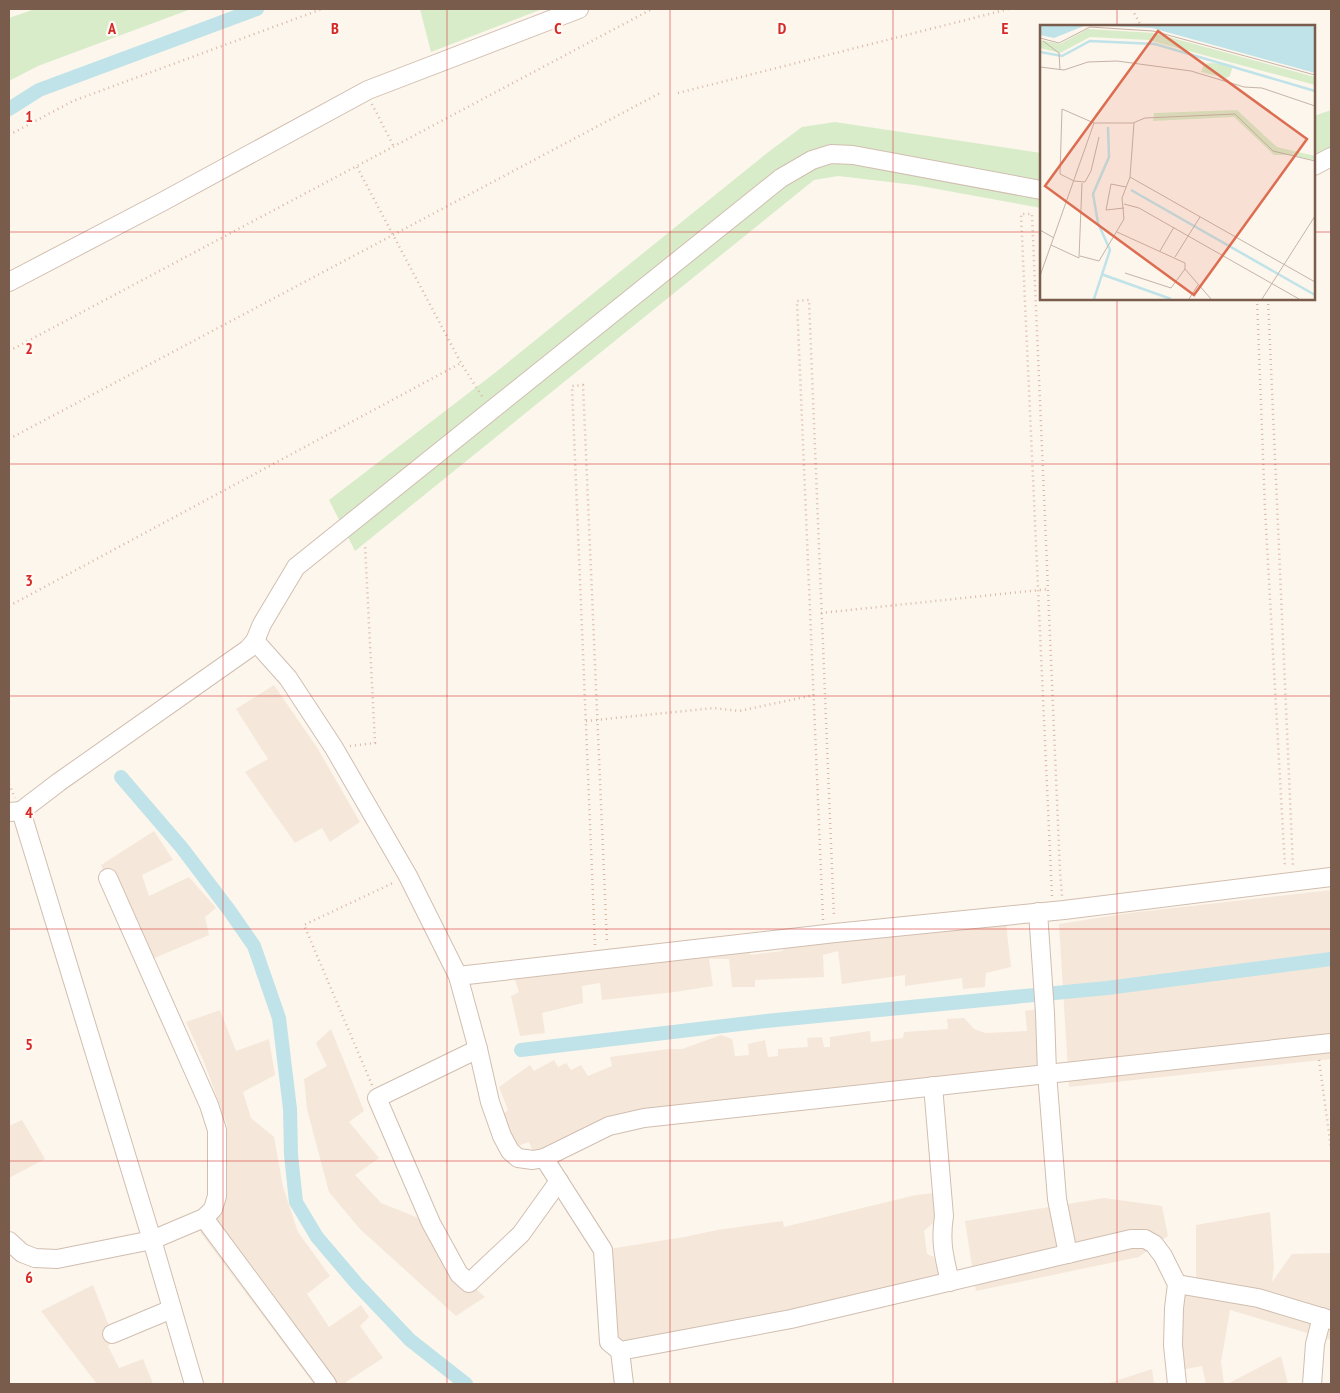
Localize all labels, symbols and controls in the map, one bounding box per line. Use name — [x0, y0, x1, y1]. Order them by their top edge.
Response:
text: A — [107, 18, 117, 38]
text: B — [331, 18, 339, 38]
text: C — [554, 18, 562, 38]
text: D — [778, 18, 787, 38]
text: E — [1002, 18, 1009, 38]
inset map — [1040, 25, 1315, 300]
text: 1 — [25, 106, 33, 126]
text: 2 — [25, 338, 33, 358]
text: 3 — [25, 570, 33, 590]
text: 4 — [25, 802, 33, 822]
text: 5 — [25, 1034, 33, 1054]
text: 6 — [25, 1267, 33, 1287]

